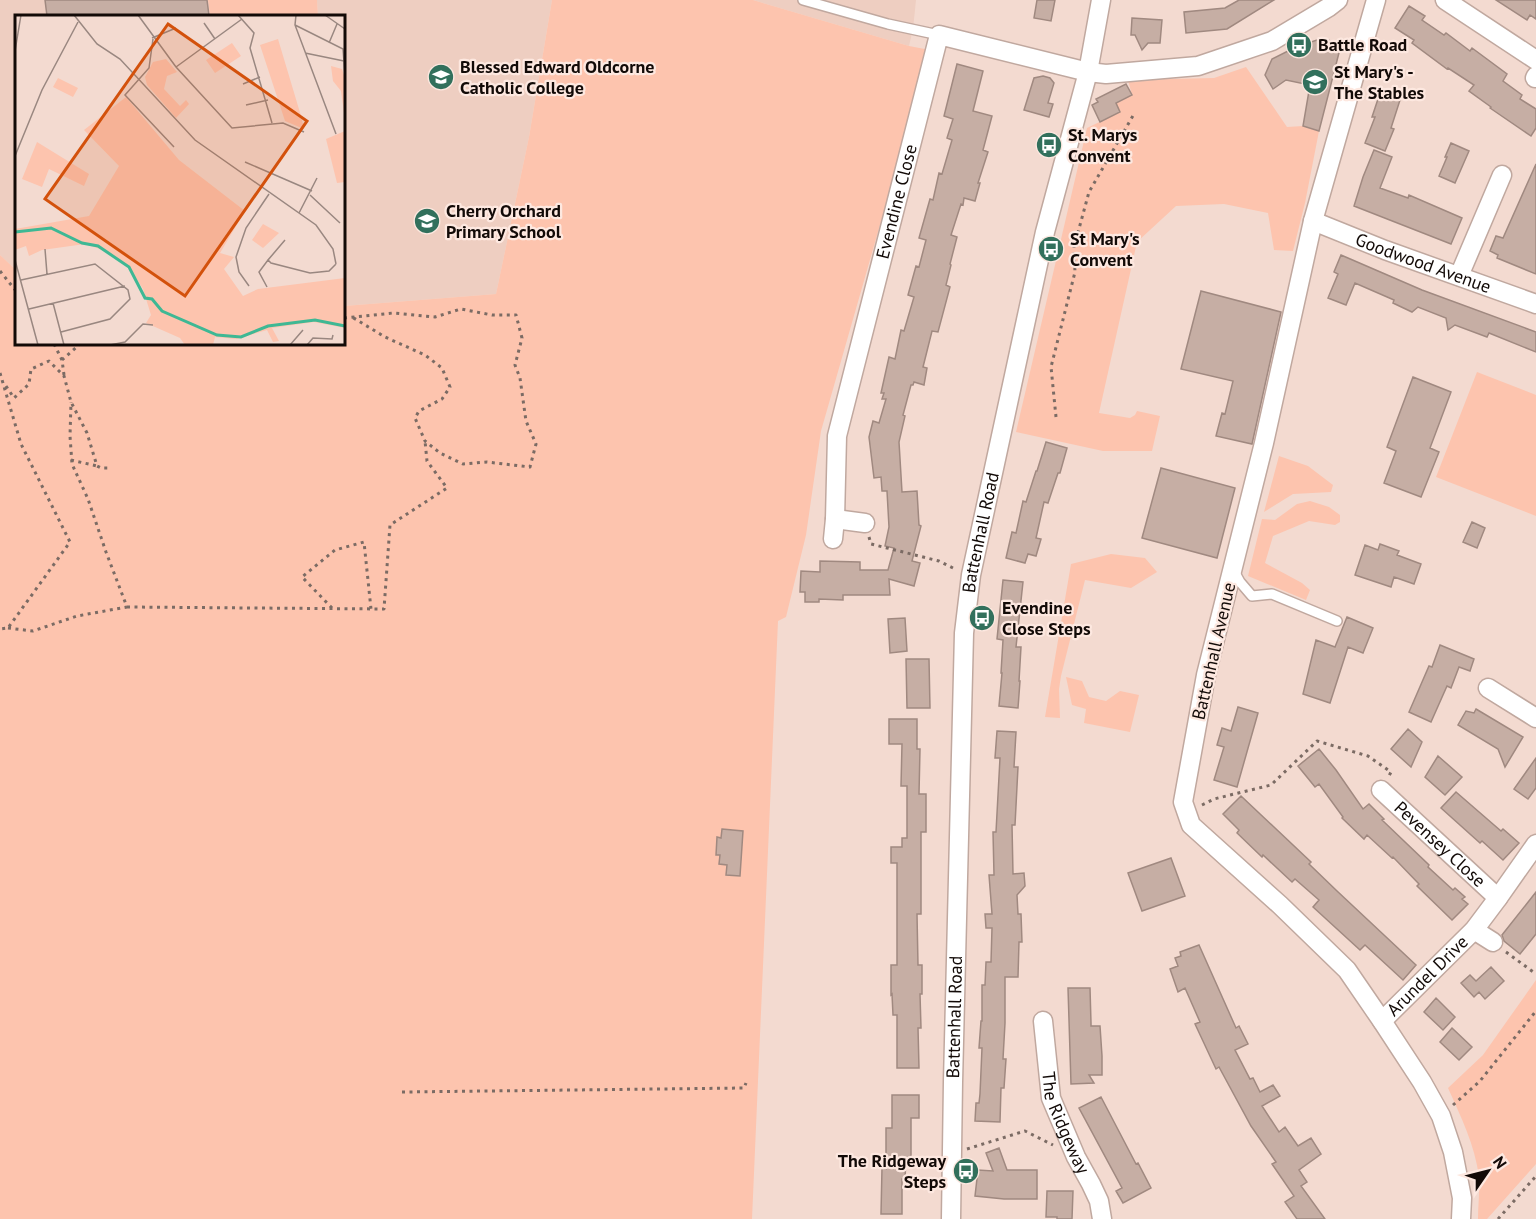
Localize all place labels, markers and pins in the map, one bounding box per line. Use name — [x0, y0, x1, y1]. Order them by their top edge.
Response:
bus stop icon: Battle Road — [1284, 30, 1314, 60]
place label: Battle Road — [1318, 33, 1407, 56]
place label: Blessed Edward Oldcorne Catholic College — [460, 55, 655, 99]
place label: St Mary's - The Stables — [1334, 60, 1425, 104]
school or university icon: Blessed Edward Oldcorne Catholic College — [426, 62, 456, 92]
school or university icon: St Mary's - The Stables — [1300, 67, 1330, 97]
place label: St. Marys Convent — [1068, 123, 1138, 167]
bus stop icon: St. Marys Convent — [1034, 130, 1064, 160]
place label: Cherry Orchard Primary School — [446, 199, 562, 243]
school or university icon: Cherry Orchard Primary School — [412, 206, 442, 236]
place label: St Mary's Convent — [1070, 227, 1140, 271]
bus stop icon: St Mary's Convent — [1036, 234, 1066, 264]
place label: Evendine Close Steps — [1002, 596, 1091, 640]
bus stop icon: Evendine Close Steps — [967, 603, 997, 633]
place label: The Ridgeway Steps — [838, 1149, 946, 1193]
bus stop icon: The Ridgeway Steps — [951, 1156, 981, 1186]

